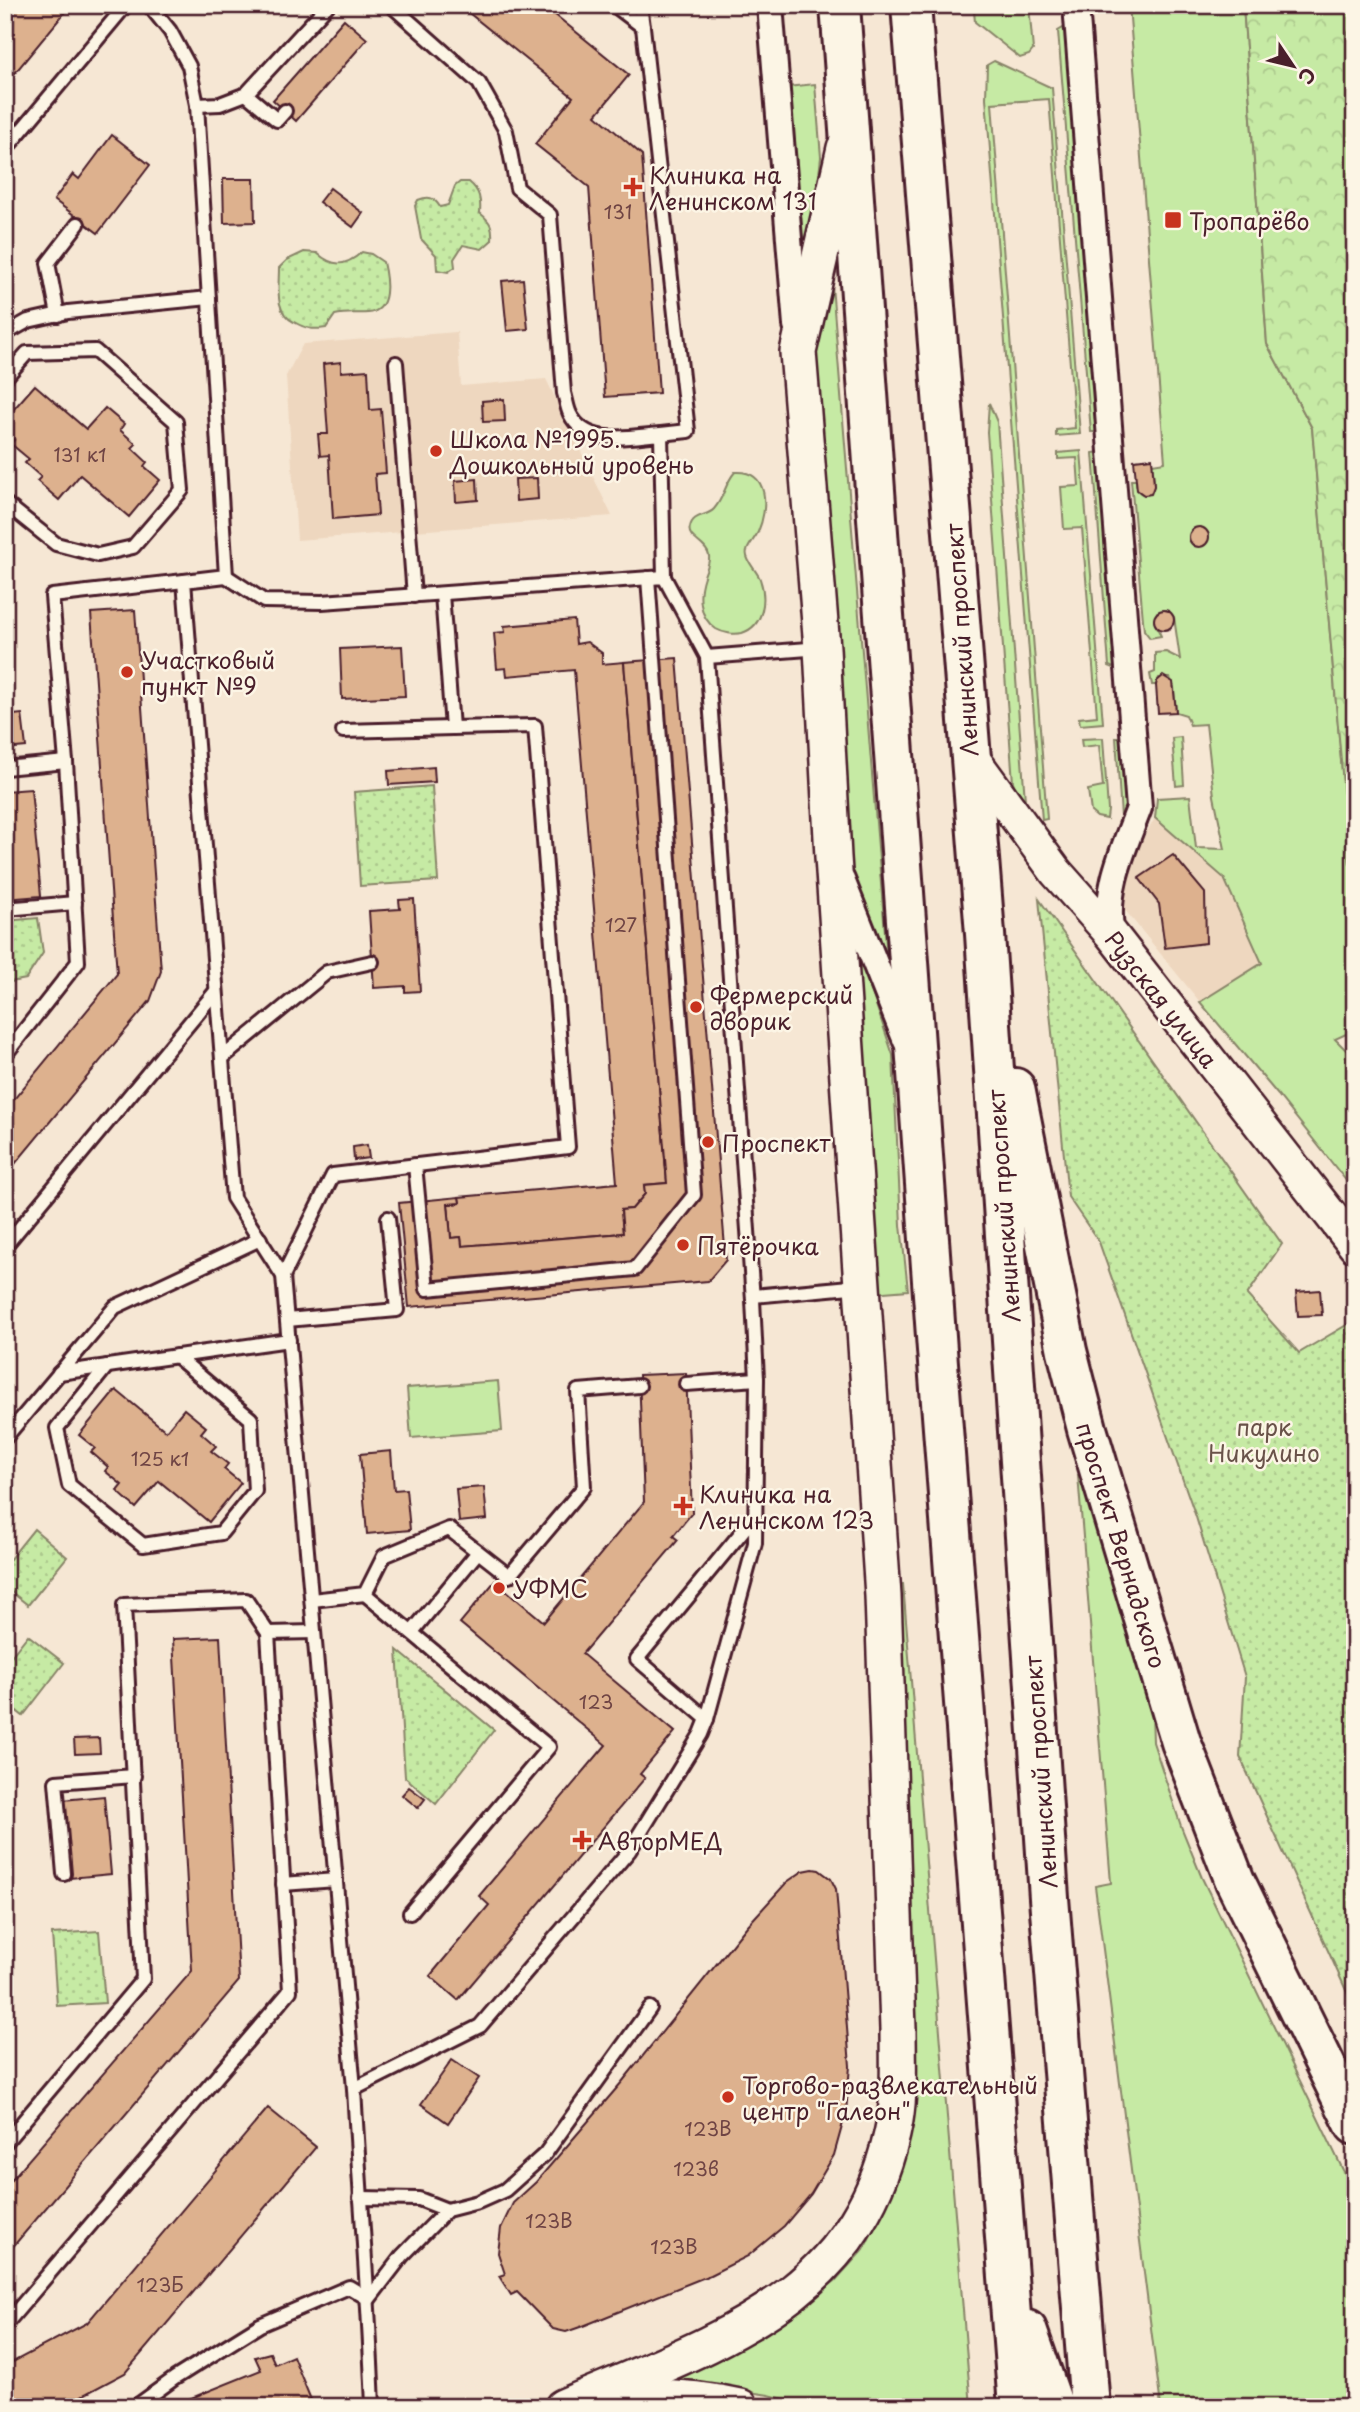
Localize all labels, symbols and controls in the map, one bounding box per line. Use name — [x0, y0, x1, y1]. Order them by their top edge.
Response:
north arrow — [1258, 32, 1328, 102]
text: С — [1292, 62, 1323, 90]
place label: Клиника на Ленинском 131 — [649, 157, 817, 218]
marker: Клиника на Ленинском 131 — [623, 177, 643, 197]
house number: 131 — [604, 197, 632, 225]
place label: Тропарёво — [1189, 203, 1310, 238]
marker: Тропарёво — [1163, 210, 1183, 230]
place label: Школа №1995. Дошкольный уровень — [449, 421, 694, 482]
house number: 131 к1 — [53, 440, 107, 468]
marker: Школа №1995. Дошкольный уровень — [428, 443, 444, 459]
street label: Ленинский проспект — [935, 521, 987, 758]
place label: Участковый пункт №9 — [141, 642, 275, 703]
marker: Участковый пункт №9 — [119, 664, 135, 680]
house number: 127 — [605, 910, 637, 938]
street label: Рузская улица — [1097, 923, 1227, 1075]
place label: Фермерский дворик — [710, 977, 853, 1038]
marker: Фермерский дворик — [688, 999, 704, 1015]
street label: Ленинский проспект — [977, 1087, 1029, 1324]
place label: Проспект — [722, 1125, 831, 1160]
marker: Проспект — [700, 1134, 716, 1150]
place label: Пятёрочка — [697, 1228, 819, 1263]
marker: Пятёрочка — [675, 1237, 691, 1253]
park label: парк Никулино — [1208, 1409, 1320, 1470]
street label: проспект Вернадского — [1068, 1417, 1176, 1673]
house number: 125 к1 — [131, 1444, 189, 1472]
place label: Клиника на Ленинском 123 — [699, 1476, 874, 1537]
marker: Клиника на Ленинском 123 — [673, 1496, 693, 1516]
place label: УФМС — [513, 1571, 588, 1606]
marker: УФМС — [491, 1580, 507, 1596]
street label: Ленинский проспект — [1014, 1653, 1066, 1890]
house number: 123 — [579, 1687, 613, 1715]
place label: АвторМЕД — [598, 1823, 722, 1858]
marker: АвторМЕД — [572, 1830, 592, 1850]
place label: Торгово-развлекательный центр "Галеон" — [742, 2067, 1038, 2128]
marker: Торгово-развлекательный центр "Галеон" — [720, 2089, 736, 2105]
house number: 123В — [684, 2114, 732, 2142]
house number: 123в — [673, 2154, 719, 2182]
house number: 123В — [525, 2206, 573, 2234]
house number: 123В — [650, 2232, 698, 2260]
house number: 123Б — [136, 2270, 184, 2298]

